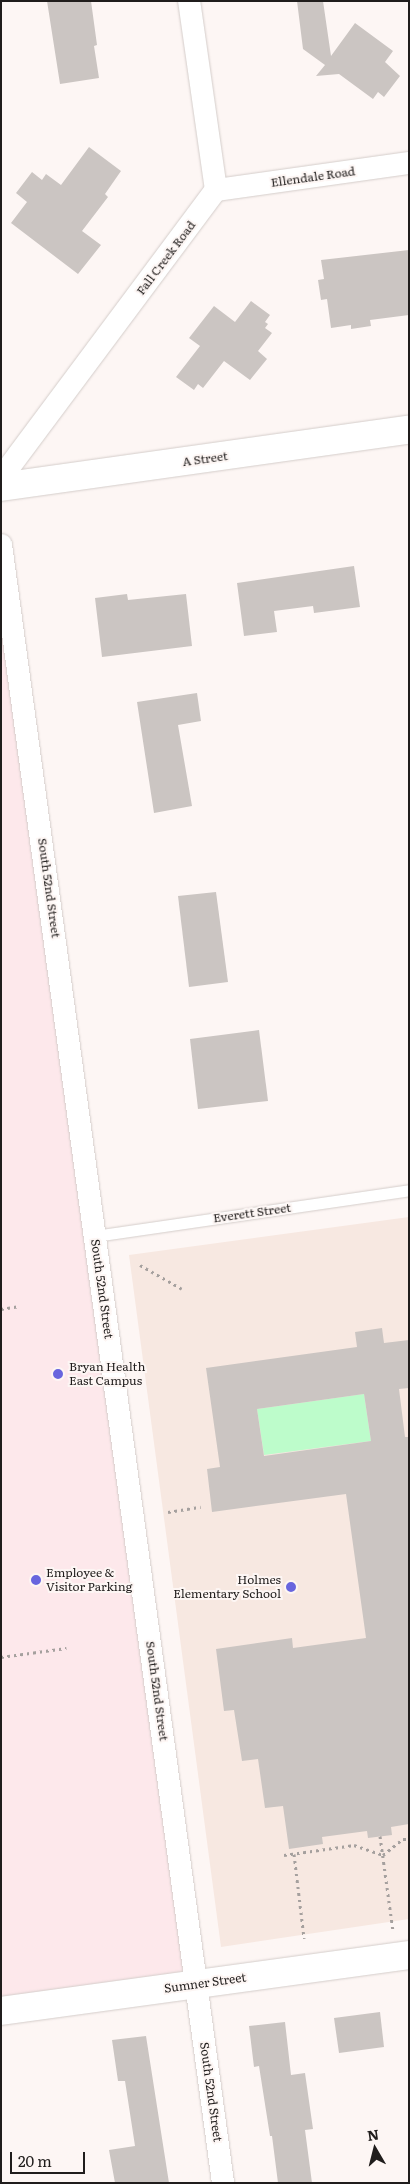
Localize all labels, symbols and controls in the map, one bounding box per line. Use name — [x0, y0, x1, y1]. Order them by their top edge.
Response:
street label: Ellendale Road — [270, 164, 356, 190]
street label: Fall Creek Road — [134, 218, 198, 298]
street label: A Street — [181, 449, 229, 469]
street label: South 52nd Street — [35, 837, 63, 939]
street label: Everett Street — [212, 1200, 292, 1226]
street label: South 52nd Street — [88, 1238, 116, 1340]
place label: Bryan Health East Campus — [69, 1360, 145, 1388]
marker: Bryan Health East Campus — [51, 1367, 65, 1381]
place label: Employee & Visitor Parking — [46, 1566, 132, 1594]
place label: Holmes Elementary School — [173, 1573, 281, 1601]
marker: Employee & Visitor Parking — [30, 1574, 42, 1586]
marker: Holmes Elementary School — [285, 1581, 297, 1593]
street label: South 52nd Street — [143, 1640, 171, 1742]
street label: Sumner Street — [163, 1970, 247, 1996]
street label: South 52nd Street — [197, 2041, 225, 2143]
text: N — [366, 2123, 380, 2145]
north arrow — [350, 2124, 400, 2174]
scale bar — [12, 2142, 88, 2174]
text: 20 m — [18, 2149, 52, 2172]

